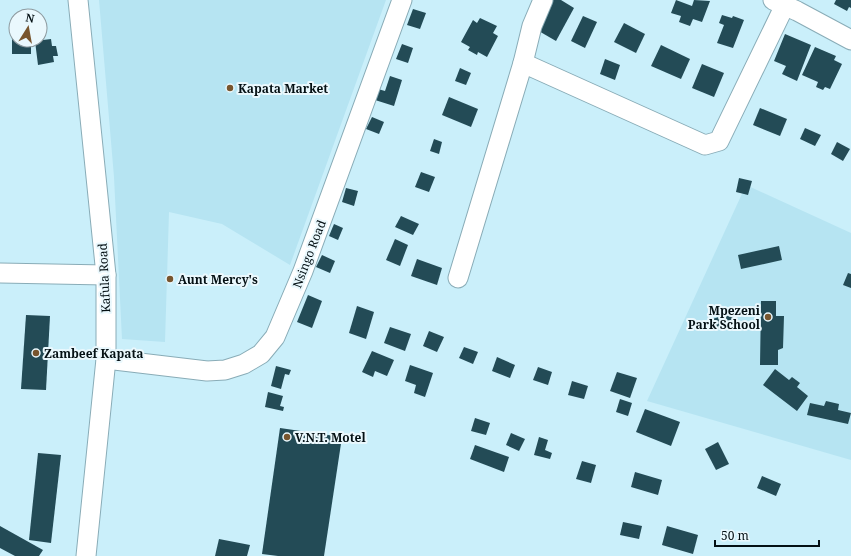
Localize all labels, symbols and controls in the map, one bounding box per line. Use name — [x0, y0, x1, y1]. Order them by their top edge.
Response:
north arrow — [8, 8, 48, 48]
text: N — [24, 10, 36, 26]
place label: Kapata Market — [238, 80, 328, 97]
marker: Kapata Market — [225, 83, 235, 93]
street label: Nsingo Road — [288, 217, 330, 290]
street label: Kafula Road — [94, 242, 114, 313]
place label: Aunt Mercy's — [178, 271, 258, 288]
marker: Aunt Mercy's — [165, 274, 175, 284]
place label: Mpezeni Park School — [688, 302, 761, 333]
marker: Mpezeni Park School — [763, 312, 773, 322]
place label: Zambeef Kapata — [44, 345, 144, 362]
marker: Zambeef Kapata — [31, 348, 41, 358]
place label: V.N.T. Motel — [295, 429, 366, 446]
marker: V.N.T. Motel — [282, 432, 292, 442]
scale bar — [715, 522, 819, 548]
text: 50 m — [721, 527, 749, 544]

